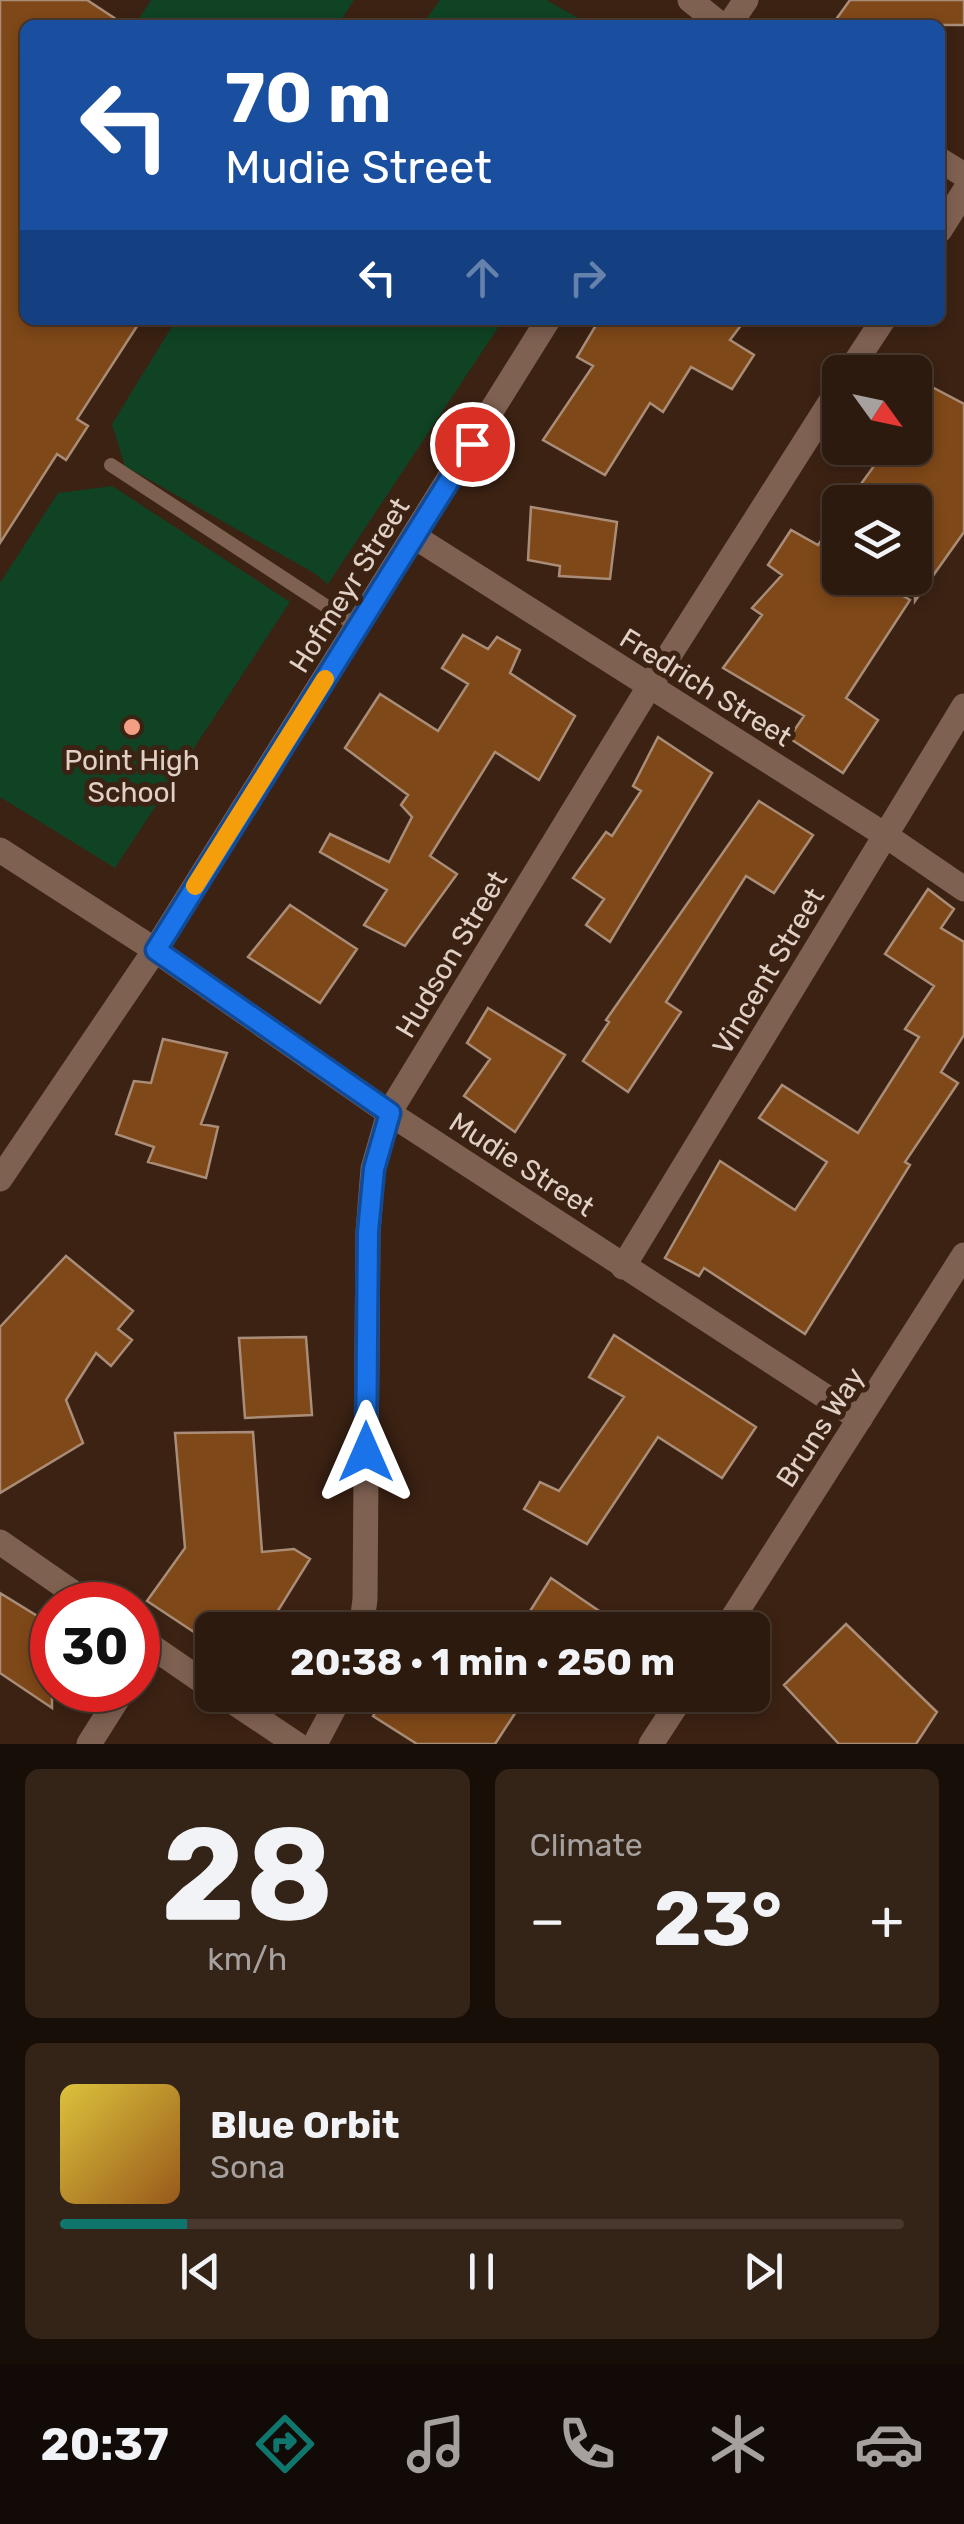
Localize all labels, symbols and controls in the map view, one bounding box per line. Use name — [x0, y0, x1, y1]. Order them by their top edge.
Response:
text: 70 m — [225, 57, 392, 140]
icon: left — [60, 60, 190, 190]
text: Mudie Street — [225, 141, 492, 194]
icon: left — [350, 250, 405, 305]
icon: ahead — [455, 250, 510, 305]
icon: right — [560, 250, 615, 305]
north arrow — [822, 355, 932, 465]
map controls — [822, 355, 932, 595]
pin — [430, 402, 515, 487]
icon: arrive — [445, 417, 500, 472]
button: layers — [822, 485, 932, 595]
street label: Hofmeyr Street — [282, 492, 416, 679]
street label: Fredrich Street — [614, 621, 798, 753]
marker: Point High School — [121, 716, 143, 738]
place label: Point High School — [64, 744, 200, 809]
street label: Hudson Street — [389, 865, 514, 1044]
street label: Vincent Street — [706, 882, 831, 1061]
street label: Mudie Street — [443, 1105, 600, 1223]
street label: Bruns Way — [769, 1361, 871, 1493]
position arrow — [314, 1400, 418, 1504]
speed limit sign: 30 — [30, 1582, 160, 1712]
text: 20:38 · 1 min · 250 m — [290, 1639, 675, 1685]
text: 28 — [161, 1797, 334, 1952]
text: Climate — [530, 1826, 643, 1864]
text: 23° — [653, 1875, 782, 1964]
text: − — [530, 1888, 565, 1953]
text: + — [870, 1888, 904, 1953]
text: km/h — [207, 1940, 287, 1978]
text: Blue Orbit — [210, 2102, 400, 2148]
text: Sona — [210, 2148, 285, 2186]
icon: previous — [173, 2244, 228, 2299]
icon: pause — [454, 2244, 509, 2299]
icon: next — [736, 2244, 791, 2299]
icon: directions — [250, 2409, 320, 2479]
icon: music — [401, 2409, 471, 2479]
icon: phone — [552, 2409, 622, 2479]
icon: climate — [703, 2409, 773, 2479]
icon: car — [854, 2409, 924, 2479]
text: 20:37 — [40, 2418, 169, 2471]

